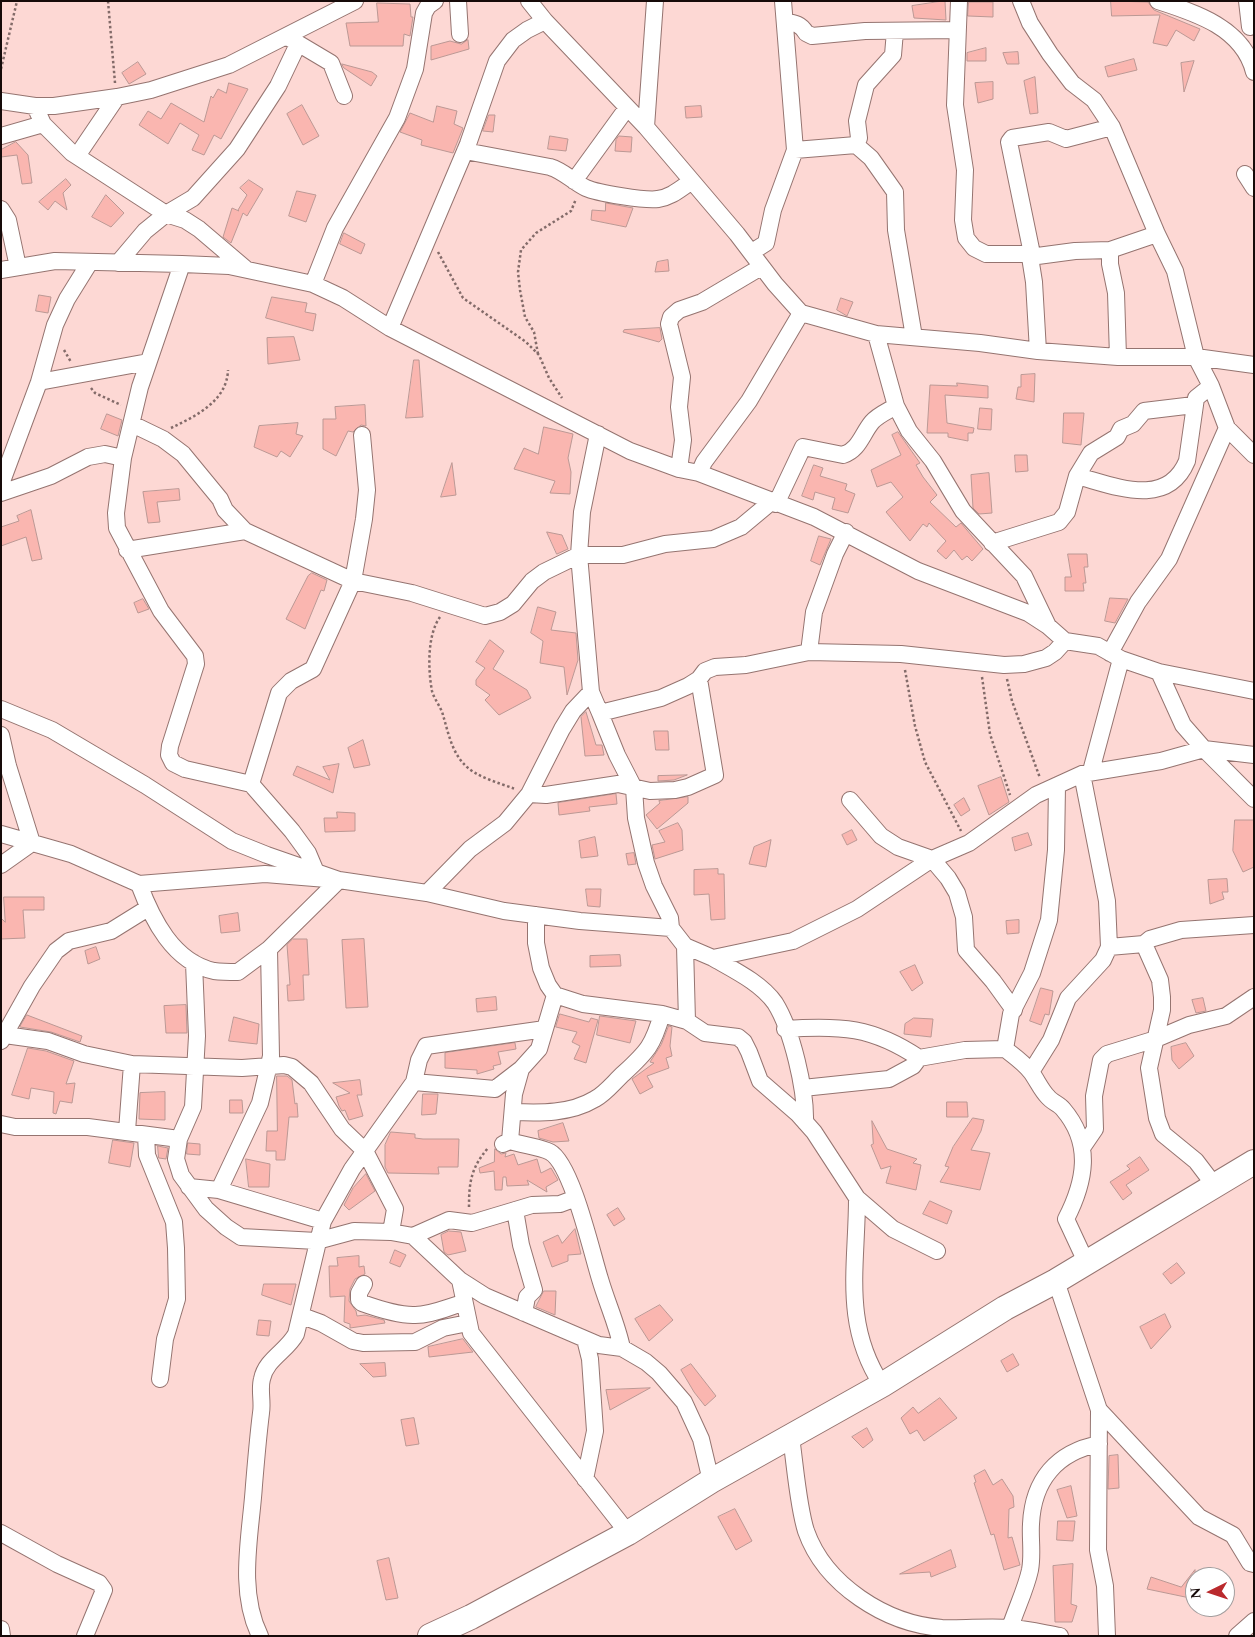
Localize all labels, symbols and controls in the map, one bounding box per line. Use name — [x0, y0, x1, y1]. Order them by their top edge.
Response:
north arrow — [1185, 1567, 1235, 1617]
text: N — [1185, 1587, 1206, 1599]

